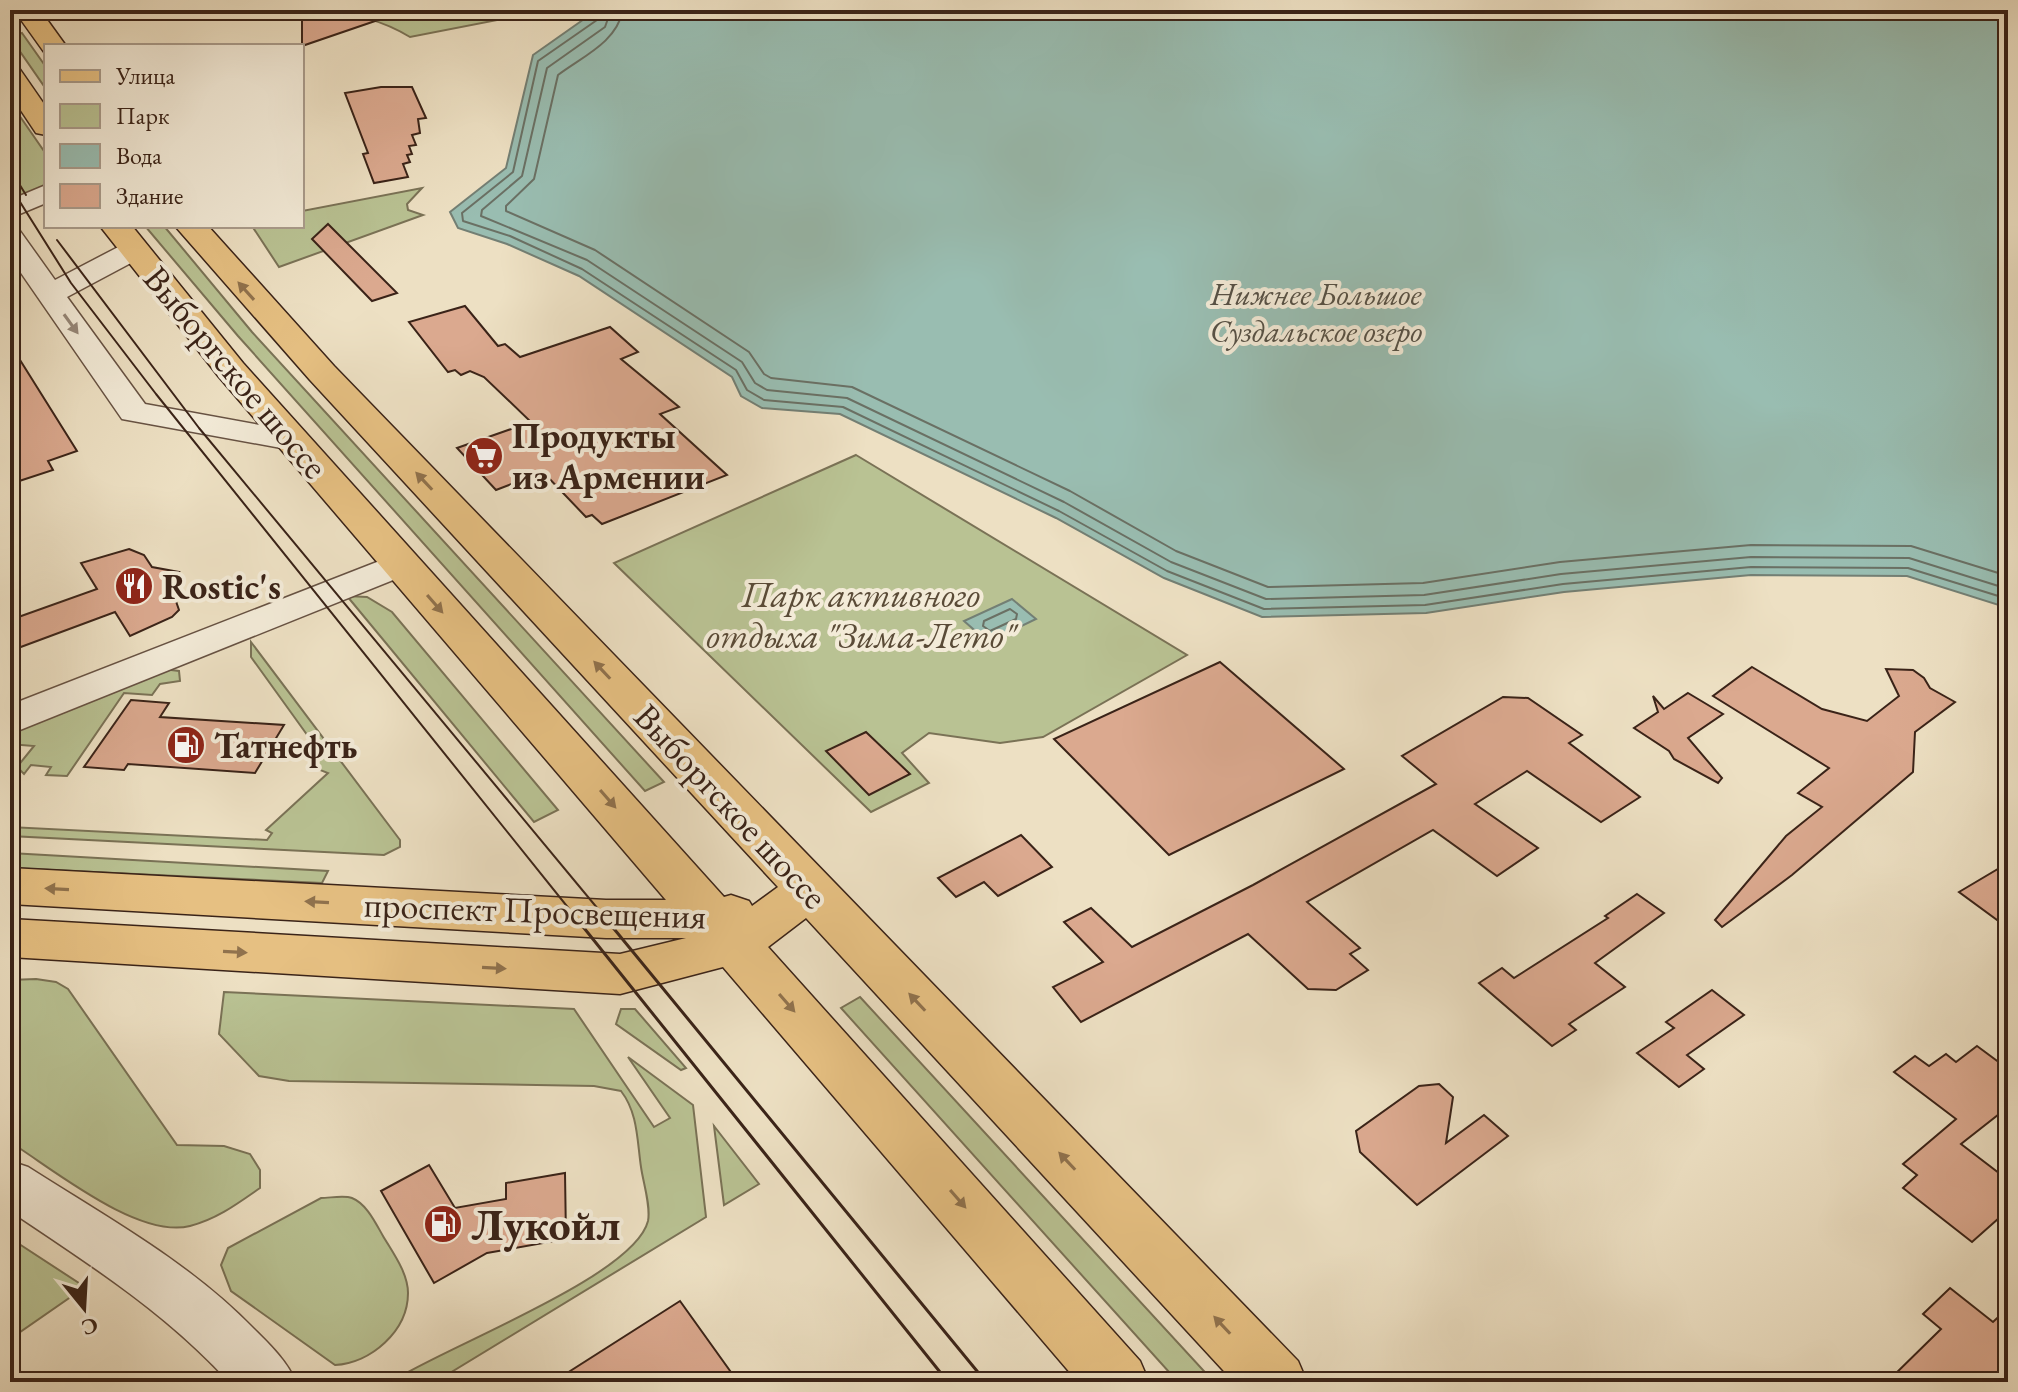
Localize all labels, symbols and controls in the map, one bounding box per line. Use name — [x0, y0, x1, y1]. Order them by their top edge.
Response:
legend — [44, 44, 304, 228]
text: Улица — [115, 60, 175, 91]
text: Парк — [116, 100, 170, 131]
text: Вода — [116, 140, 162, 171]
text: Здание — [116, 180, 183, 211]
street label: Выборгское шоссе — [133, 256, 339, 488]
water label: Нижнее Большое Суздальское озеро — [1210, 273, 1422, 352]
one-way arrow — [238, 281, 256, 300]
one-way arrow — [63, 313, 79, 335]
place label: Продукты из Армении — [512, 412, 705, 500]
supermarket icon: Продукты из Армении — [463, 435, 505, 477]
one-way arrow — [415, 472, 433, 491]
place label: Rostic's — [162, 563, 281, 610]
restaurant icon: Rostic's — [113, 565, 155, 607]
park label: Парк активного отдыха "Зима-Лето" — [706, 571, 1019, 659]
one-way arrow — [426, 594, 444, 613]
one-way arrow — [594, 660, 612, 679]
street label: Выборгское шоссе — [624, 694, 838, 918]
place label: Татнефть — [214, 722, 357, 769]
fuel station icon: Татнефть — [165, 724, 207, 766]
one-way arrow — [598, 789, 616, 808]
street label: проспект Просвещения — [363, 881, 707, 939]
one-way arrow — [44, 882, 69, 895]
one-way arrow — [304, 895, 329, 908]
one-way arrow — [223, 946, 248, 959]
one-way arrow — [482, 962, 507, 975]
one-way arrow — [909, 993, 927, 1012]
one-way arrow — [777, 994, 795, 1013]
one-way arrow — [1058, 1152, 1077, 1171]
one-way arrow — [949, 1188, 966, 1208]
place label: Лукойл — [471, 1196, 621, 1253]
fuel station icon: Лукойл — [422, 1203, 464, 1245]
north arrow — [44, 1268, 124, 1348]
text: С — [78, 1310, 102, 1343]
one-way arrow — [1214, 1316, 1232, 1335]

